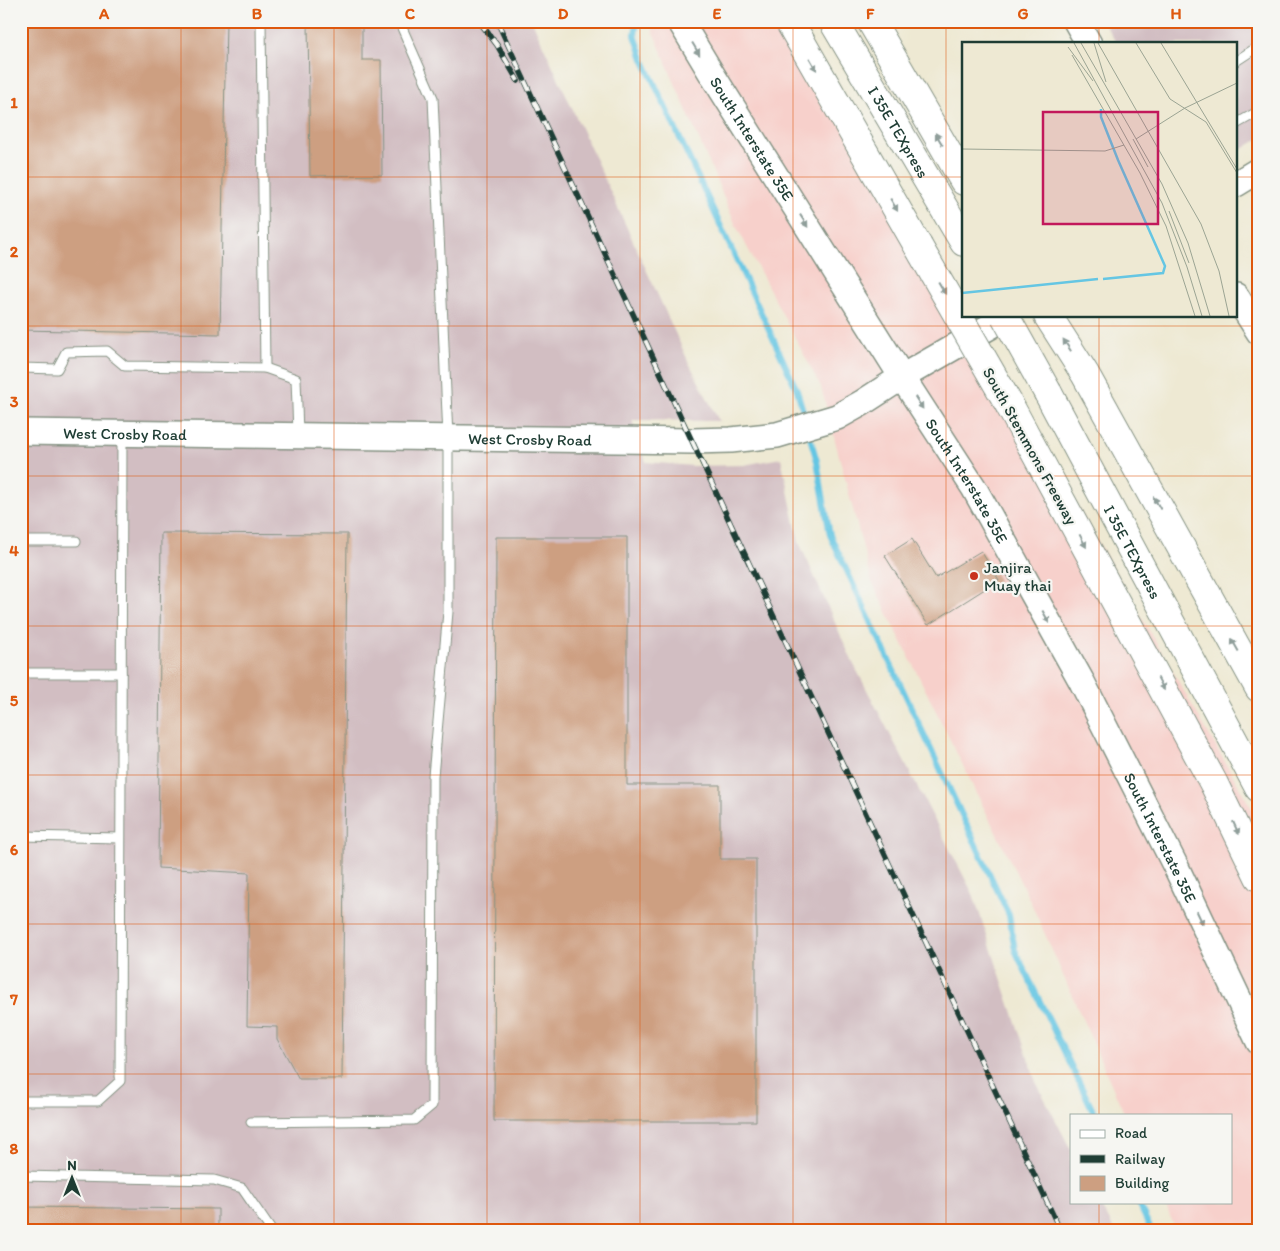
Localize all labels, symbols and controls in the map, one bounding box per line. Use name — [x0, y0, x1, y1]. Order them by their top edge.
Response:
text: A — [98, 4, 110, 23]
text: B — [252, 4, 263, 23]
text: C — [405, 4, 416, 23]
text: D — [558, 4, 569, 23]
text: E — [713, 4, 722, 23]
text: F — [866, 4, 875, 23]
text: G — [1017, 4, 1029, 23]
text: H — [1170, 4, 1182, 23]
one-way arrow — [692, 42, 701, 55]
inset map — [962, 42, 1238, 318]
one-way arrow — [808, 57, 817, 70]
street label: South Interstate 35E — [706, 73, 798, 204]
street label: I 35E TEXpress — [864, 83, 933, 181]
text: 1 — [10, 93, 18, 112]
one-way arrow — [935, 132, 944, 145]
one-way arrow — [889, 198, 898, 211]
one-way arrow — [799, 214, 809, 227]
text: 2 — [10, 242, 19, 261]
one-way arrow — [937, 282, 946, 295]
one-way arrow — [1062, 338, 1072, 352]
street label: South Stemmons Freeway — [979, 364, 1081, 528]
text: 3 — [10, 392, 19, 411]
one-way arrow — [914, 396, 923, 409]
street label: South Interstate 35E — [922, 415, 1012, 547]
street label: West Crosby Road — [63, 423, 187, 444]
street label: West Crosby Road — [468, 428, 592, 449]
one-way arrow — [1152, 496, 1161, 509]
street label: I 35E TEXpress — [1100, 502, 1166, 602]
one-way arrow — [1079, 534, 1087, 549]
text: 4 — [9, 541, 19, 560]
place label: Janjira Muay thai — [984, 558, 1051, 595]
marker: Janjira Muay thai — [968, 570, 980, 582]
one-way arrow — [1042, 611, 1051, 624]
one-way arrow — [1231, 638, 1239, 652]
one-way arrow — [1156, 678, 1165, 691]
text: 5 — [10, 691, 19, 710]
street label: South Interstate 35E — [1120, 769, 1201, 906]
one-way arrow — [1232, 821, 1240, 835]
text: 6 — [10, 840, 19, 859]
one-way arrow — [1197, 911, 1205, 925]
text: 7 — [9, 990, 18, 1009]
legend — [1070, 1114, 1232, 1204]
text: Road — [1115, 1124, 1148, 1142]
text: 8 — [10, 1139, 19, 1158]
text: Railway — [1115, 1150, 1165, 1168]
north arrow — [48, 1154, 98, 1204]
text: N — [67, 1157, 77, 1174]
text: Building — [1115, 1174, 1169, 1192]

